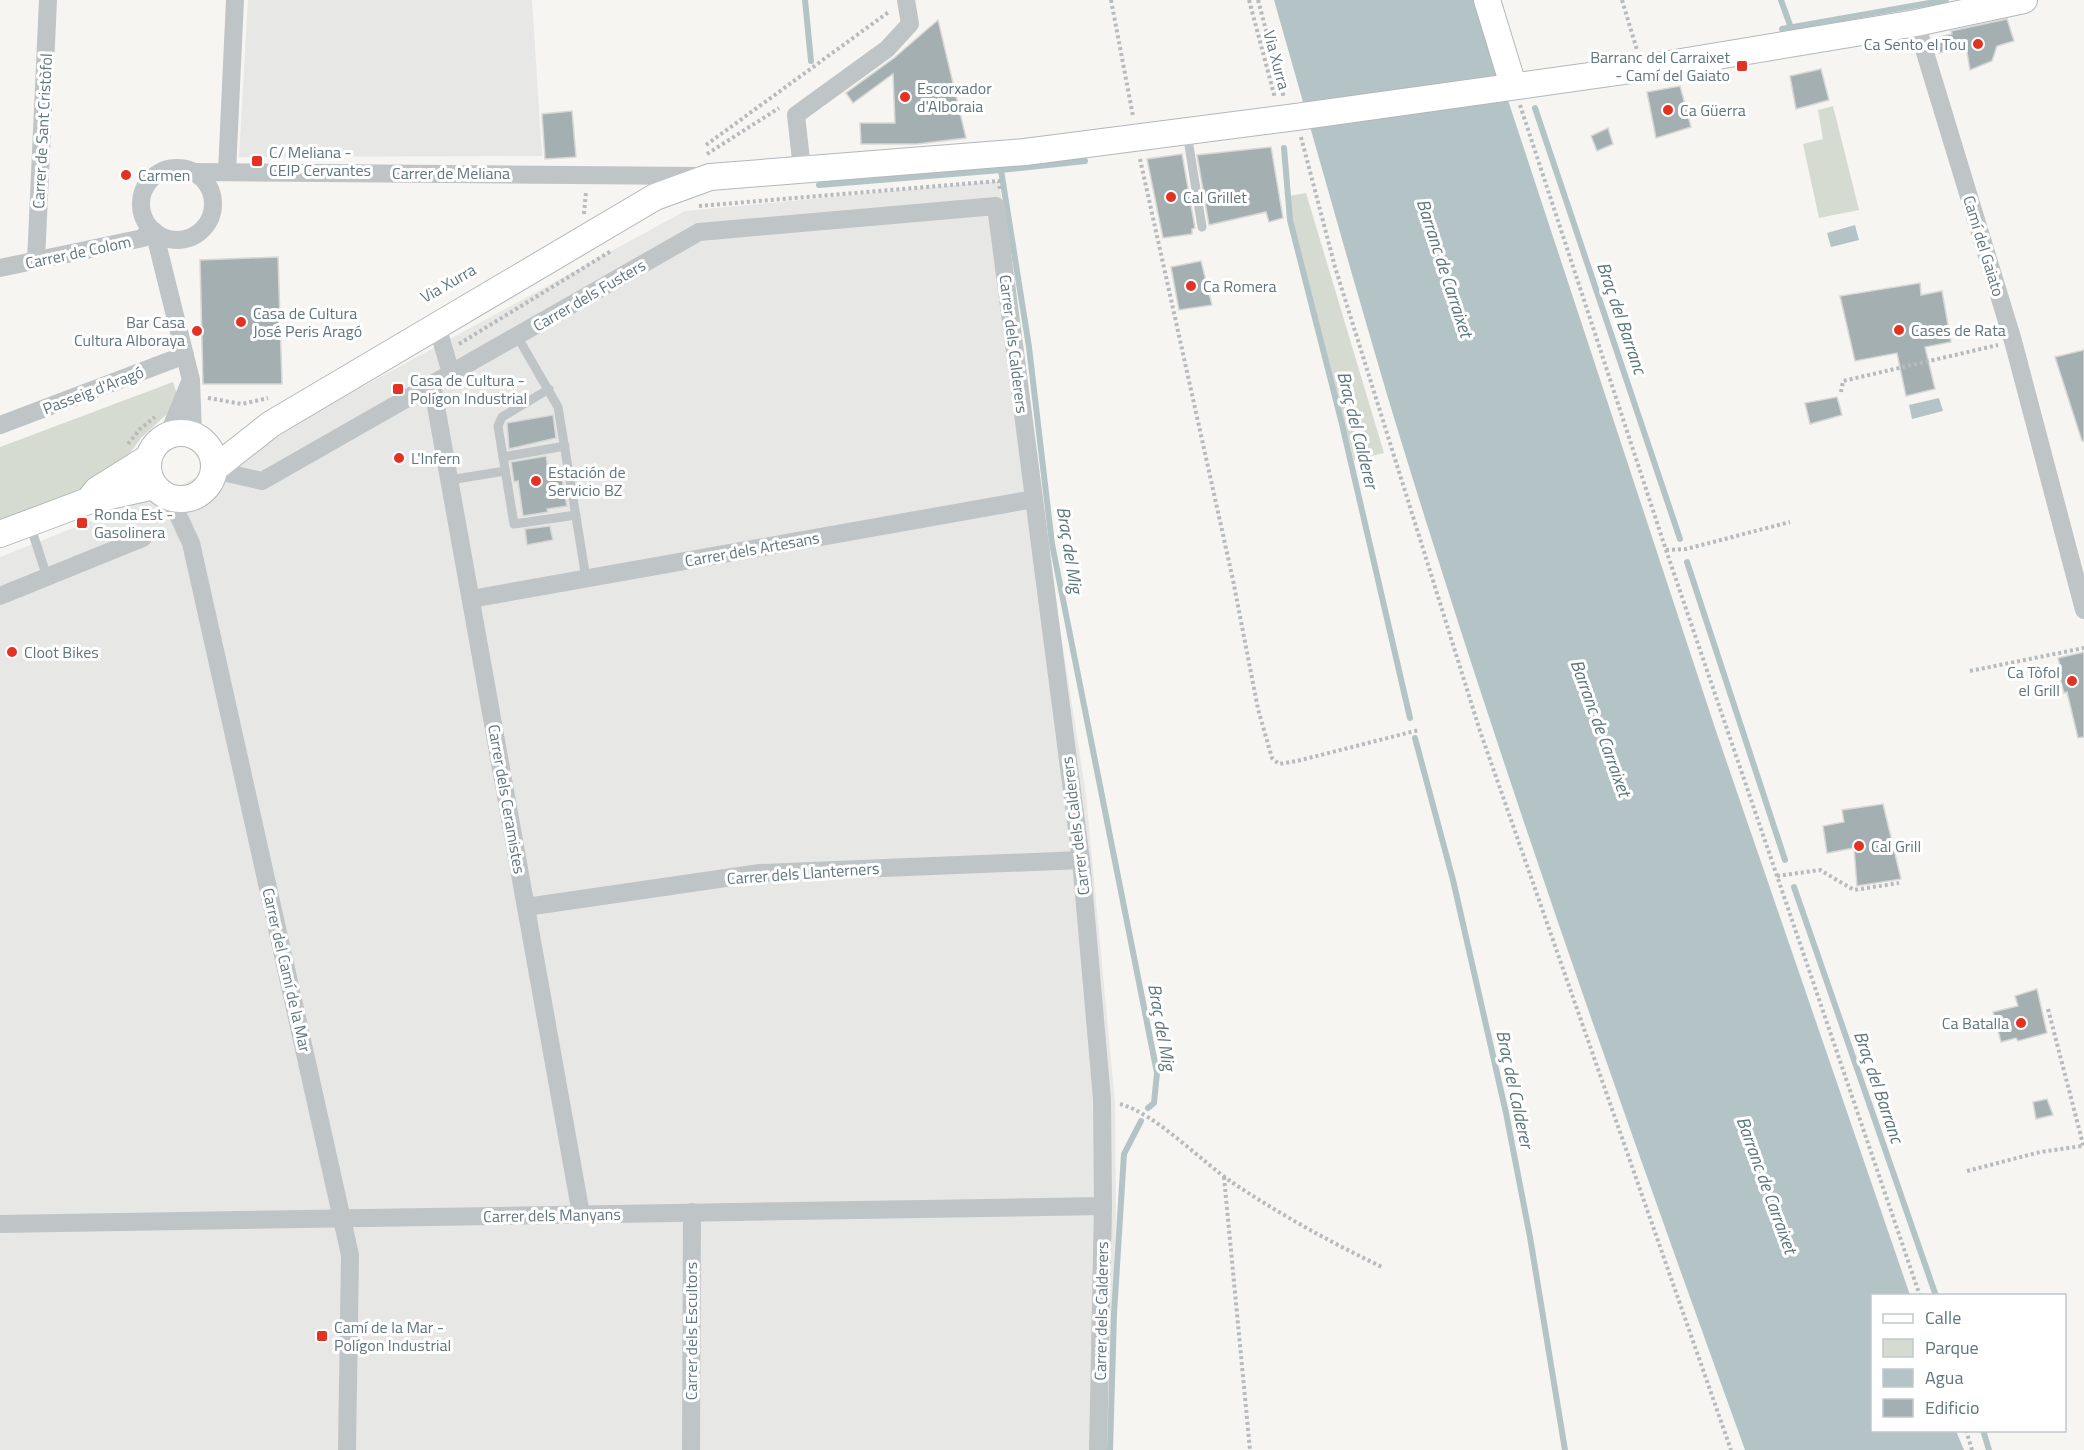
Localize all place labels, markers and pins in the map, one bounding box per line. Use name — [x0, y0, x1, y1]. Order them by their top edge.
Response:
place label: Ca Sento el Tou — [1864, 32, 1966, 56]
marker: Ca Sento el Tou — [1971, 37, 1985, 51]
place label: Barranc del Carraixet - Camí del Gaiato — [1590, 45, 1730, 87]
marker: Barranc del Carraixet - Camí del Gaiato — [1735, 59, 1749, 73]
place label: Escorxador d'Alboraia — [917, 76, 992, 118]
marker: Escorxador d'Alboraia — [898, 90, 912, 104]
place label: Ca Güerra — [1680, 98, 1746, 122]
marker: Ca Güerra — [1661, 103, 1675, 117]
place label: C/ Meliana - CEIP Cervantes — [269, 140, 371, 182]
marker: C/ Meliana - CEIP Cervantes — [250, 154, 264, 168]
place label: Carmen — [138, 163, 190, 187]
marker: Carmen — [119, 168, 133, 182]
place label: Cal Grillet — [1183, 185, 1247, 209]
marker: Cal Grillet — [1164, 190, 1178, 204]
place label: Ca Romera — [1203, 274, 1276, 298]
marker: Ca Romera — [1184, 279, 1198, 293]
place label: Casa de Cultura José Peris Aragó — [253, 301, 362, 343]
place label: Bar Casa Cultura Alboraya — [74, 310, 185, 352]
marker: Casa de Cultura José Peris Aragó — [234, 315, 248, 329]
place label: Cases de Rata — [1911, 318, 2006, 342]
marker: Cases de Rata — [1892, 323, 1906, 337]
marker: Bar Casa Cultura Alboraya — [190, 324, 204, 338]
place label: Casa de Cultura - Polígon Industrial — [410, 368, 527, 410]
marker: Casa de Cultura - Polígon Industrial — [391, 382, 405, 396]
place label: L'Infern — [411, 446, 460, 470]
marker: L'Infern — [392, 451, 406, 465]
place label: Estación de Servicio BZ — [548, 460, 626, 502]
marker: Estación de Servicio BZ — [529, 474, 543, 488]
place label: Ronda Est - Gasolinera — [94, 502, 173, 544]
marker: Ronda Est - Gasolinera — [75, 516, 89, 530]
place label: Cloot Bikes — [24, 640, 99, 664]
marker: Cloot Bikes — [5, 645, 19, 659]
place label: Ca Tòfol el Grill — [2007, 660, 2060, 702]
marker: Ca Tòfol el Grill — [2065, 674, 2079, 688]
place label: Cal Grill — [1871, 834, 1921, 858]
marker: Cal Grill — [1852, 839, 1866, 853]
place label: Ca Batalla — [1942, 1011, 2009, 1035]
marker: Ca Batalla — [2014, 1016, 2028, 1030]
place label: Camí de la Mar - Polígon Industrial — [334, 1315, 451, 1357]
marker: Camí de la Mar - Polígon Industrial — [315, 1329, 329, 1343]

